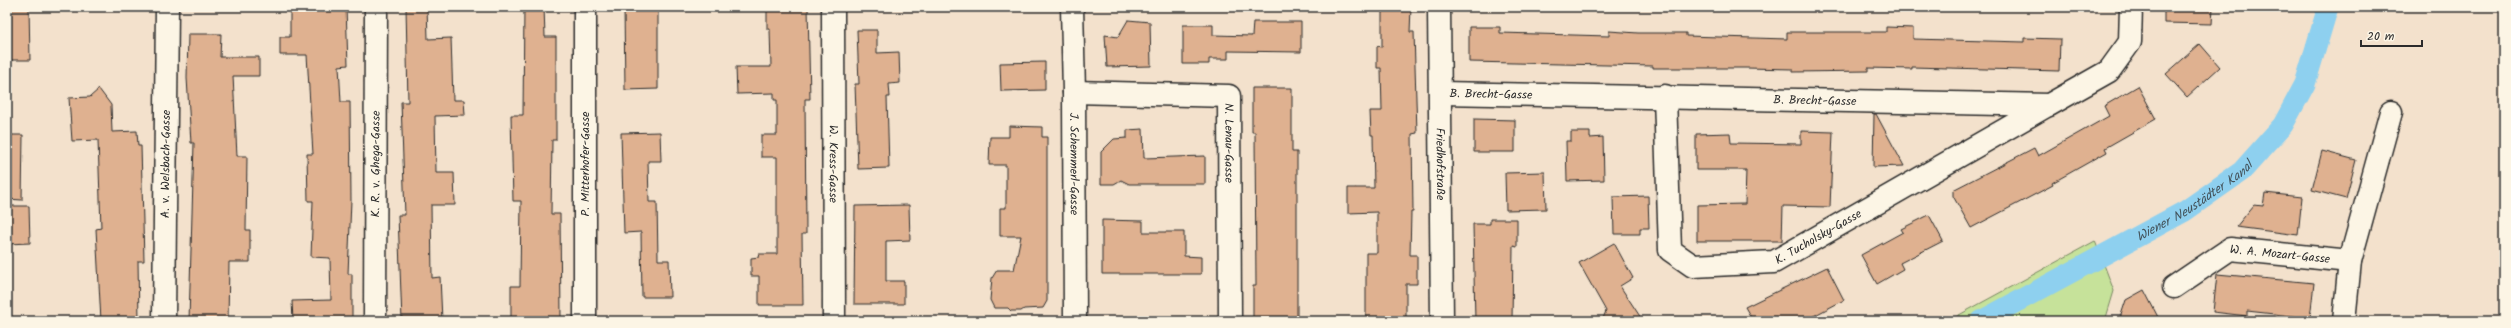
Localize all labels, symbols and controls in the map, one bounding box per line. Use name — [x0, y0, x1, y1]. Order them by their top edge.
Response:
scale bar — [2361, 22, 2422, 48]
text: 20 m — [2367, 27, 2395, 46]
street label: B. Brecht-Gasse — [1449, 84, 1533, 105]
street label: B. Brecht-Gasse — [1773, 91, 1857, 111]
street label: N. Lenau-Gasse — [1219, 103, 1238, 183]
street label: A. v. Welsbach-Gasse — [156, 109, 176, 218]
street label: K. R. v. Ghega-Gasse — [366, 110, 386, 217]
street label: P. Mitterhofer-Gasse — [576, 111, 595, 217]
street label: J. Schemmerl-Gasse — [1064, 113, 1084, 216]
street label: W. Kress-Gasse — [823, 125, 843, 204]
street label: Friedhofstraße — [1430, 128, 1450, 201]
water label: Wiener Neustädter Kanal — [2132, 154, 2261, 248]
street label: K. Tucholsky-Gasse — [1771, 204, 1866, 270]
street label: W. A. Mozart-Gasse — [2229, 240, 2332, 269]

